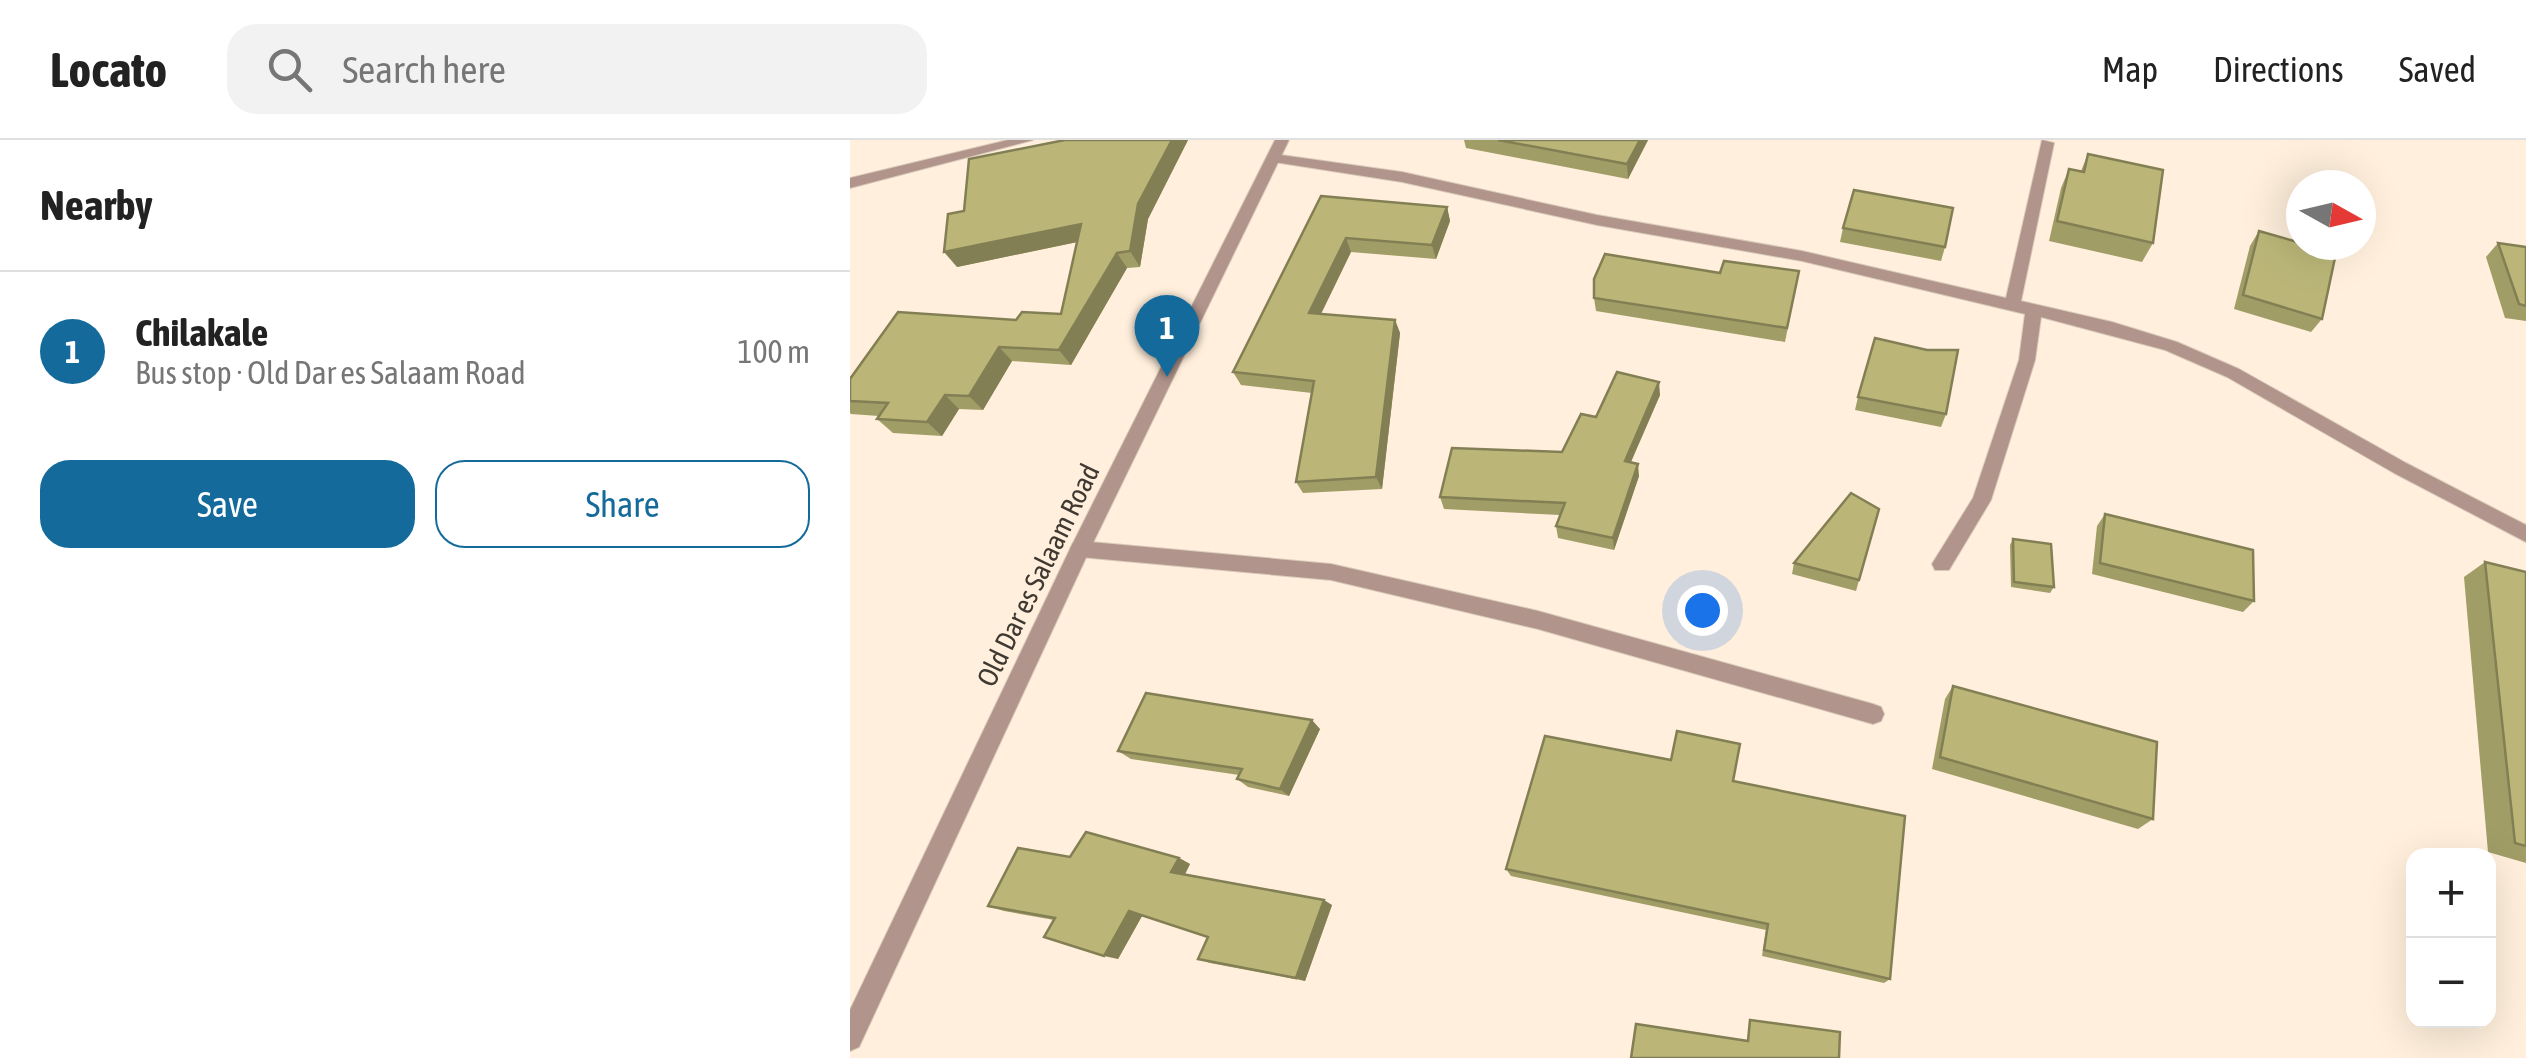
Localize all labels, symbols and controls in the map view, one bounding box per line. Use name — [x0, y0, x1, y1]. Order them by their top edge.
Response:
search box — [227, 24, 927, 114]
text: Locato — [50, 42, 167, 97]
icon: search — [262, 42, 317, 97]
text: Search here — [342, 48, 506, 91]
text: Map — [2102, 49, 2158, 89]
text: Directions — [2213, 49, 2344, 89]
text: Saved — [2399, 49, 2476, 89]
north arrow — [2286, 170, 2376, 260]
text: Nearby — [40, 181, 153, 229]
pin: 1 — [1134, 294, 1200, 377]
text: Chilakale — [135, 311, 268, 354]
text: 1 — [65, 333, 80, 370]
text: 100 m — [737, 333, 810, 370]
text: Bus stop · Old Dar es Salaam Road — [135, 354, 526, 391]
street label: Old Dar es Salaam Road — [970, 459, 1106, 691]
button: Save — [40, 460, 415, 548]
button: Share — [435, 460, 810, 548]
your location — [1677, 585, 1728, 636]
map controls — [2406, 848, 2496, 1028]
button: + — [2406, 848, 2496, 938]
button: − — [2406, 938, 2496, 1028]

